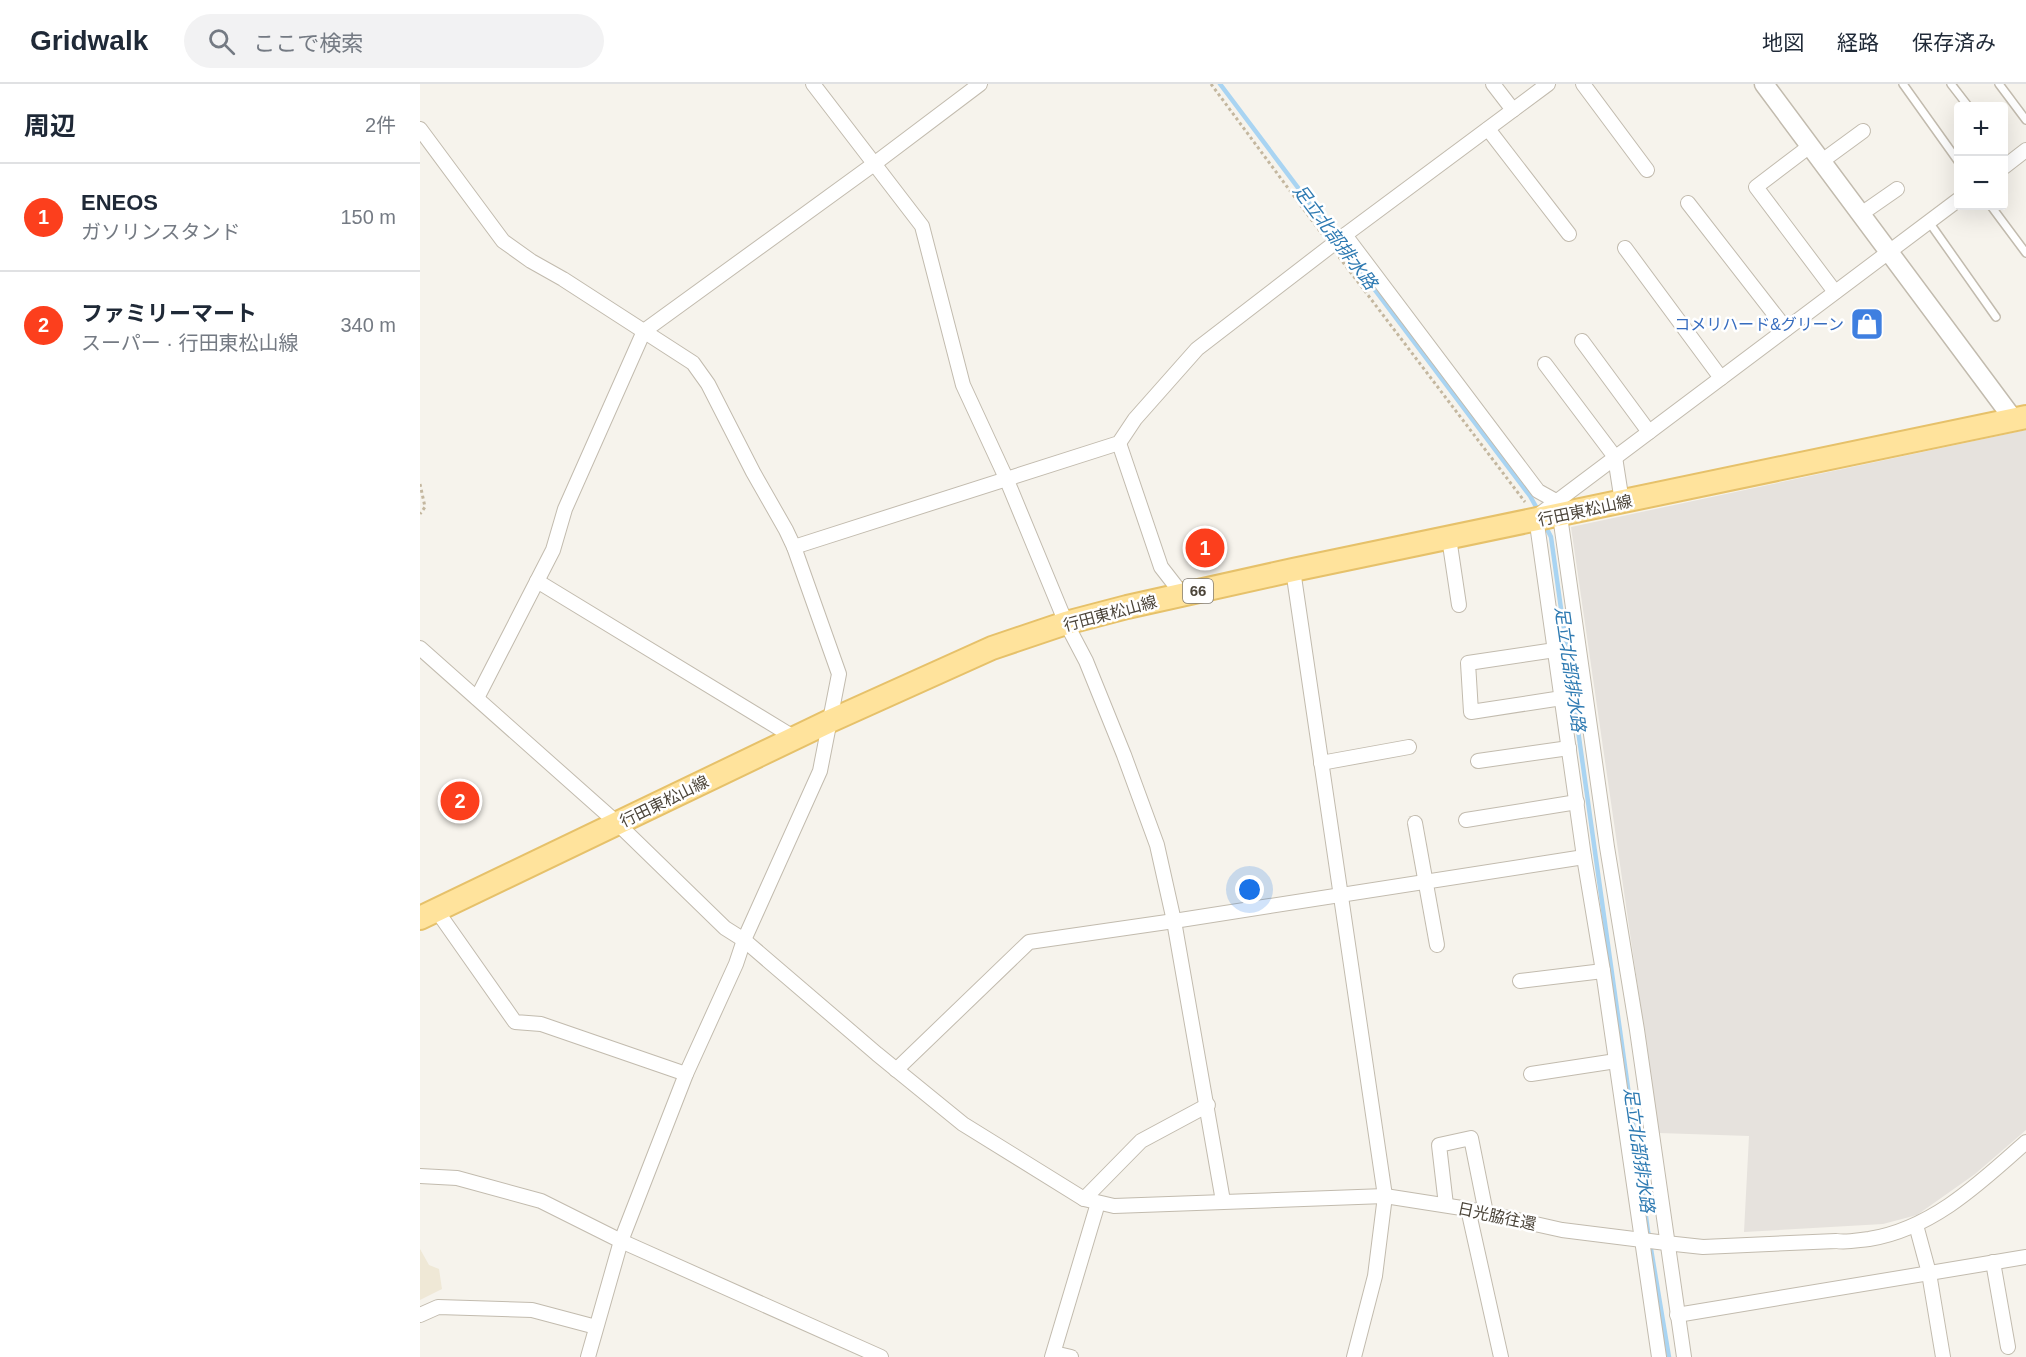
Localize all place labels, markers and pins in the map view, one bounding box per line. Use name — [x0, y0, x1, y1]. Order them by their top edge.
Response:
shop icon: コメリハード&グリーン — [1849, 306, 1885, 342]
place label: コメリハード&グリーン — [1674, 316, 1844, 333]
pin: 1 — [1186, 526, 1224, 570]
pin: 2 — [440, 778, 480, 824]

